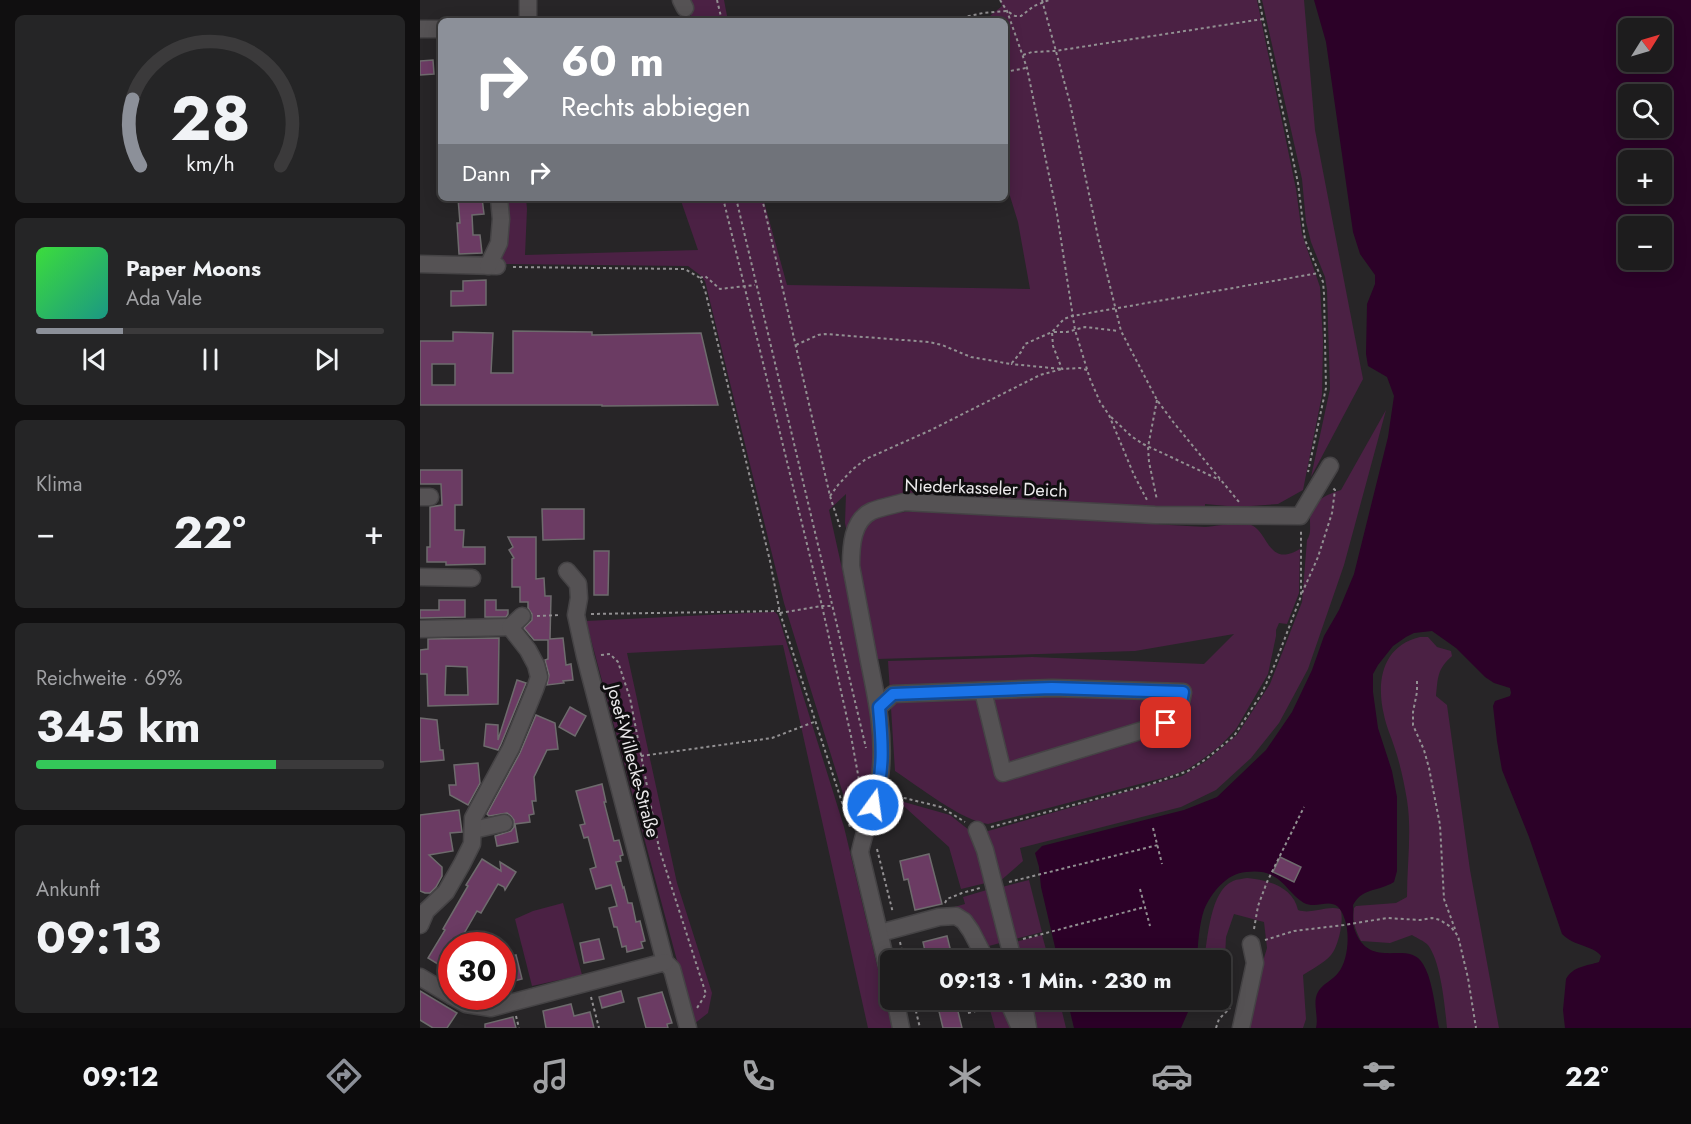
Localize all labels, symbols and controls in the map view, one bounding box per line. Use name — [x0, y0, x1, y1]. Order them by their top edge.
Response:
north arrow — [1618, 18, 1672, 72]
map controls — [1618, 18, 1672, 270]
text: 60 m — [561, 31, 664, 92]
icon: right — [462, 42, 540, 120]
text: 28 — [170, 73, 250, 163]
button: search — [1618, 84, 1672, 138]
text: Rechts abbiegen — [561, 87, 751, 126]
text: km/h — [186, 148, 234, 179]
button: + — [1618, 150, 1672, 204]
icon: right — [523, 156, 556, 189]
text: Dann — [462, 157, 511, 189]
button: − — [1618, 216, 1672, 270]
text: Paper Moons — [126, 252, 261, 284]
text: Ada Vale — [126, 284, 202, 313]
icon: previous — [78, 343, 111, 376]
icon: pause — [194, 343, 227, 376]
icon: next — [310, 343, 343, 376]
text: Klima — [36, 470, 82, 499]
street label: Niederkasseler Deich — [904, 472, 1068, 504]
text: 22° — [173, 500, 246, 565]
text: − — [36, 509, 55, 556]
text: + — [364, 509, 384, 556]
text: Reichweite · 69% — [36, 664, 183, 693]
street label: Josef-Willecke-Straße — [600, 680, 666, 840]
text: 345 km — [36, 694, 201, 759]
pin — [1140, 697, 1191, 748]
icon: arrive — [1149, 706, 1182, 739]
position arrow — [841, 773, 905, 837]
text: Ankunft — [36, 875, 100, 904]
text: 09:13 — [36, 905, 161, 970]
speed limit sign: 30 — [438, 932, 516, 1010]
text: 09:13 · 1 Min. · 230 m — [939, 964, 1172, 996]
icon: directions — [323, 1055, 365, 1097]
icon: music — [530, 1055, 572, 1097]
icon: phone — [737, 1055, 779, 1097]
icon: climate — [944, 1055, 986, 1097]
icon: car — [1151, 1055, 1193, 1097]
icon: filters — [1358, 1055, 1400, 1097]
text: 09:12 — [82, 1057, 159, 1096]
text: 22° — [1565, 1057, 1608, 1096]

